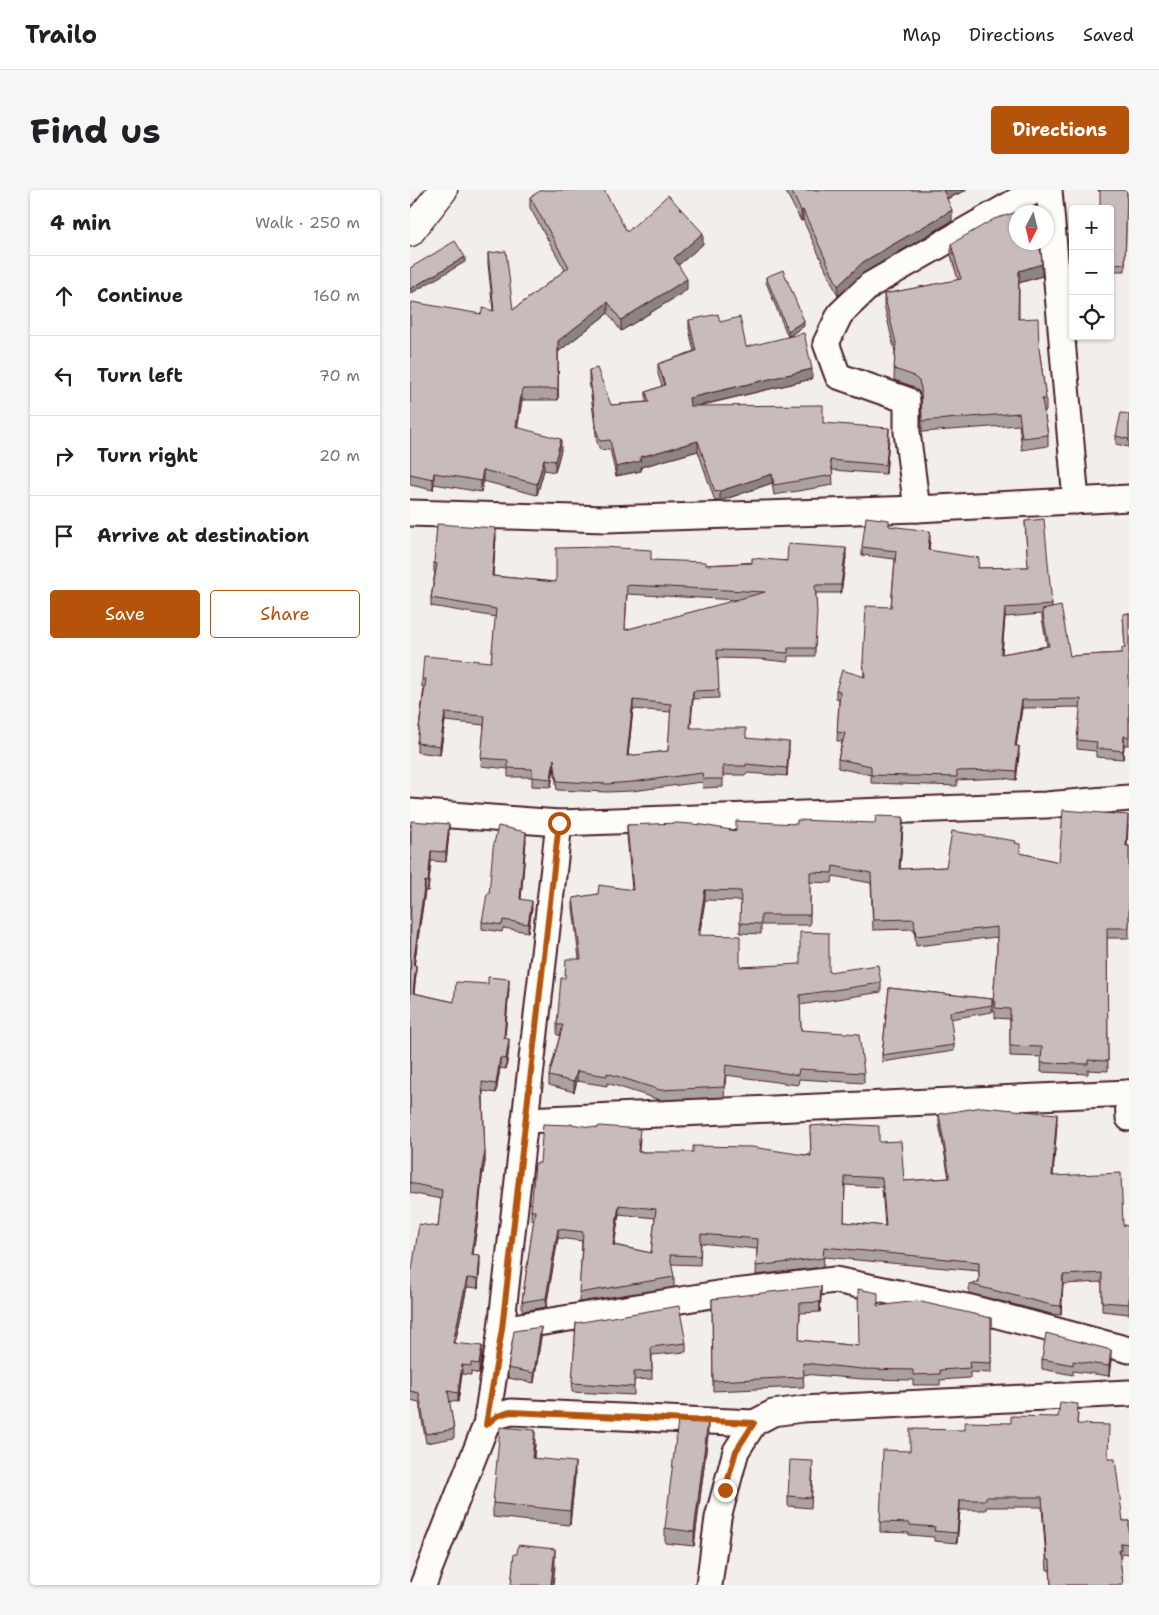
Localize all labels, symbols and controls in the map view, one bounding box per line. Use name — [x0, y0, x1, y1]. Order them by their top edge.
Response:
text: Trailo — [25, 19, 97, 51]
text: Map — [903, 23, 941, 47]
text: Directions — [969, 23, 1055, 47]
text: Saved — [1083, 23, 1134, 47]
button: Directions — [991, 106, 1129, 154]
text: Find us — [30, 107, 161, 154]
north arrow — [1009, 205, 1054, 250]
map controls — [1069, 205, 1114, 340]
button: + — [1069, 205, 1114, 250]
text: 4 min — [50, 209, 111, 237]
text: Walk · 250 m — [255, 212, 360, 233]
button: − — [1069, 250, 1114, 295]
icon: ahead — [50, 282, 78, 310]
text: Continue — [97, 283, 183, 308]
text: 160 m — [313, 285, 360, 306]
button: locate — [1069, 295, 1114, 340]
icon: left — [50, 362, 78, 390]
text: Turn left — [97, 363, 183, 388]
text: 70 m — [319, 365, 360, 386]
icon: right — [50, 442, 78, 470]
text: Turn right — [97, 443, 198, 468]
text: 20 m — [319, 445, 360, 466]
icon: arrive — [50, 522, 78, 550]
text: Arrive at destination — [97, 523, 309, 548]
button: Save — [50, 590, 200, 638]
button: Share — [210, 590, 360, 638]
route start — [548, 812, 571, 835]
route end — [714, 1479, 737, 1502]

